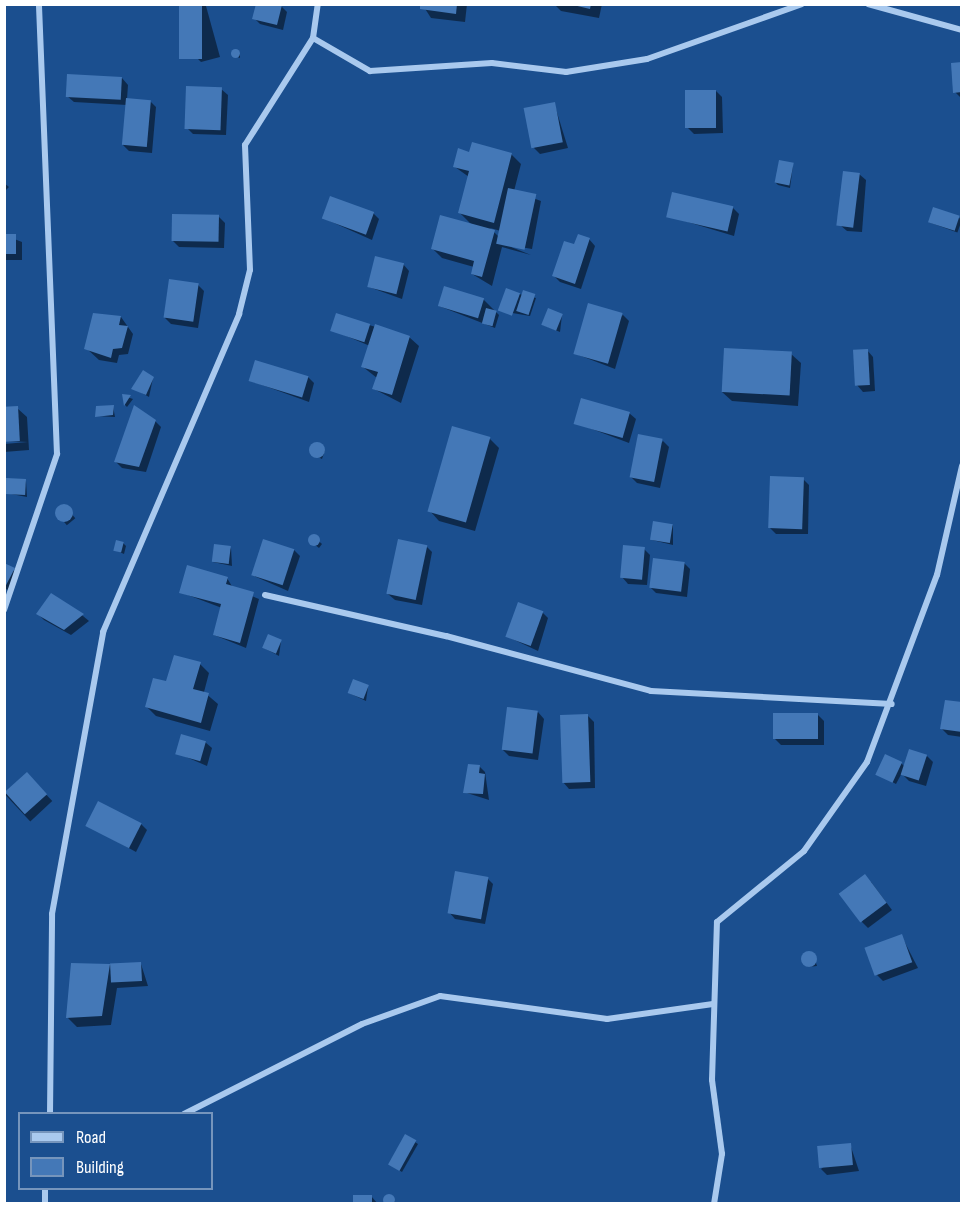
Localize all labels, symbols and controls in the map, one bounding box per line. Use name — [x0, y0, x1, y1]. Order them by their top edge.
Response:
legend — [18, 1112, 213, 1190]
text: Road — [76, 1127, 106, 1148]
text: Building — [76, 1157, 124, 1178]

